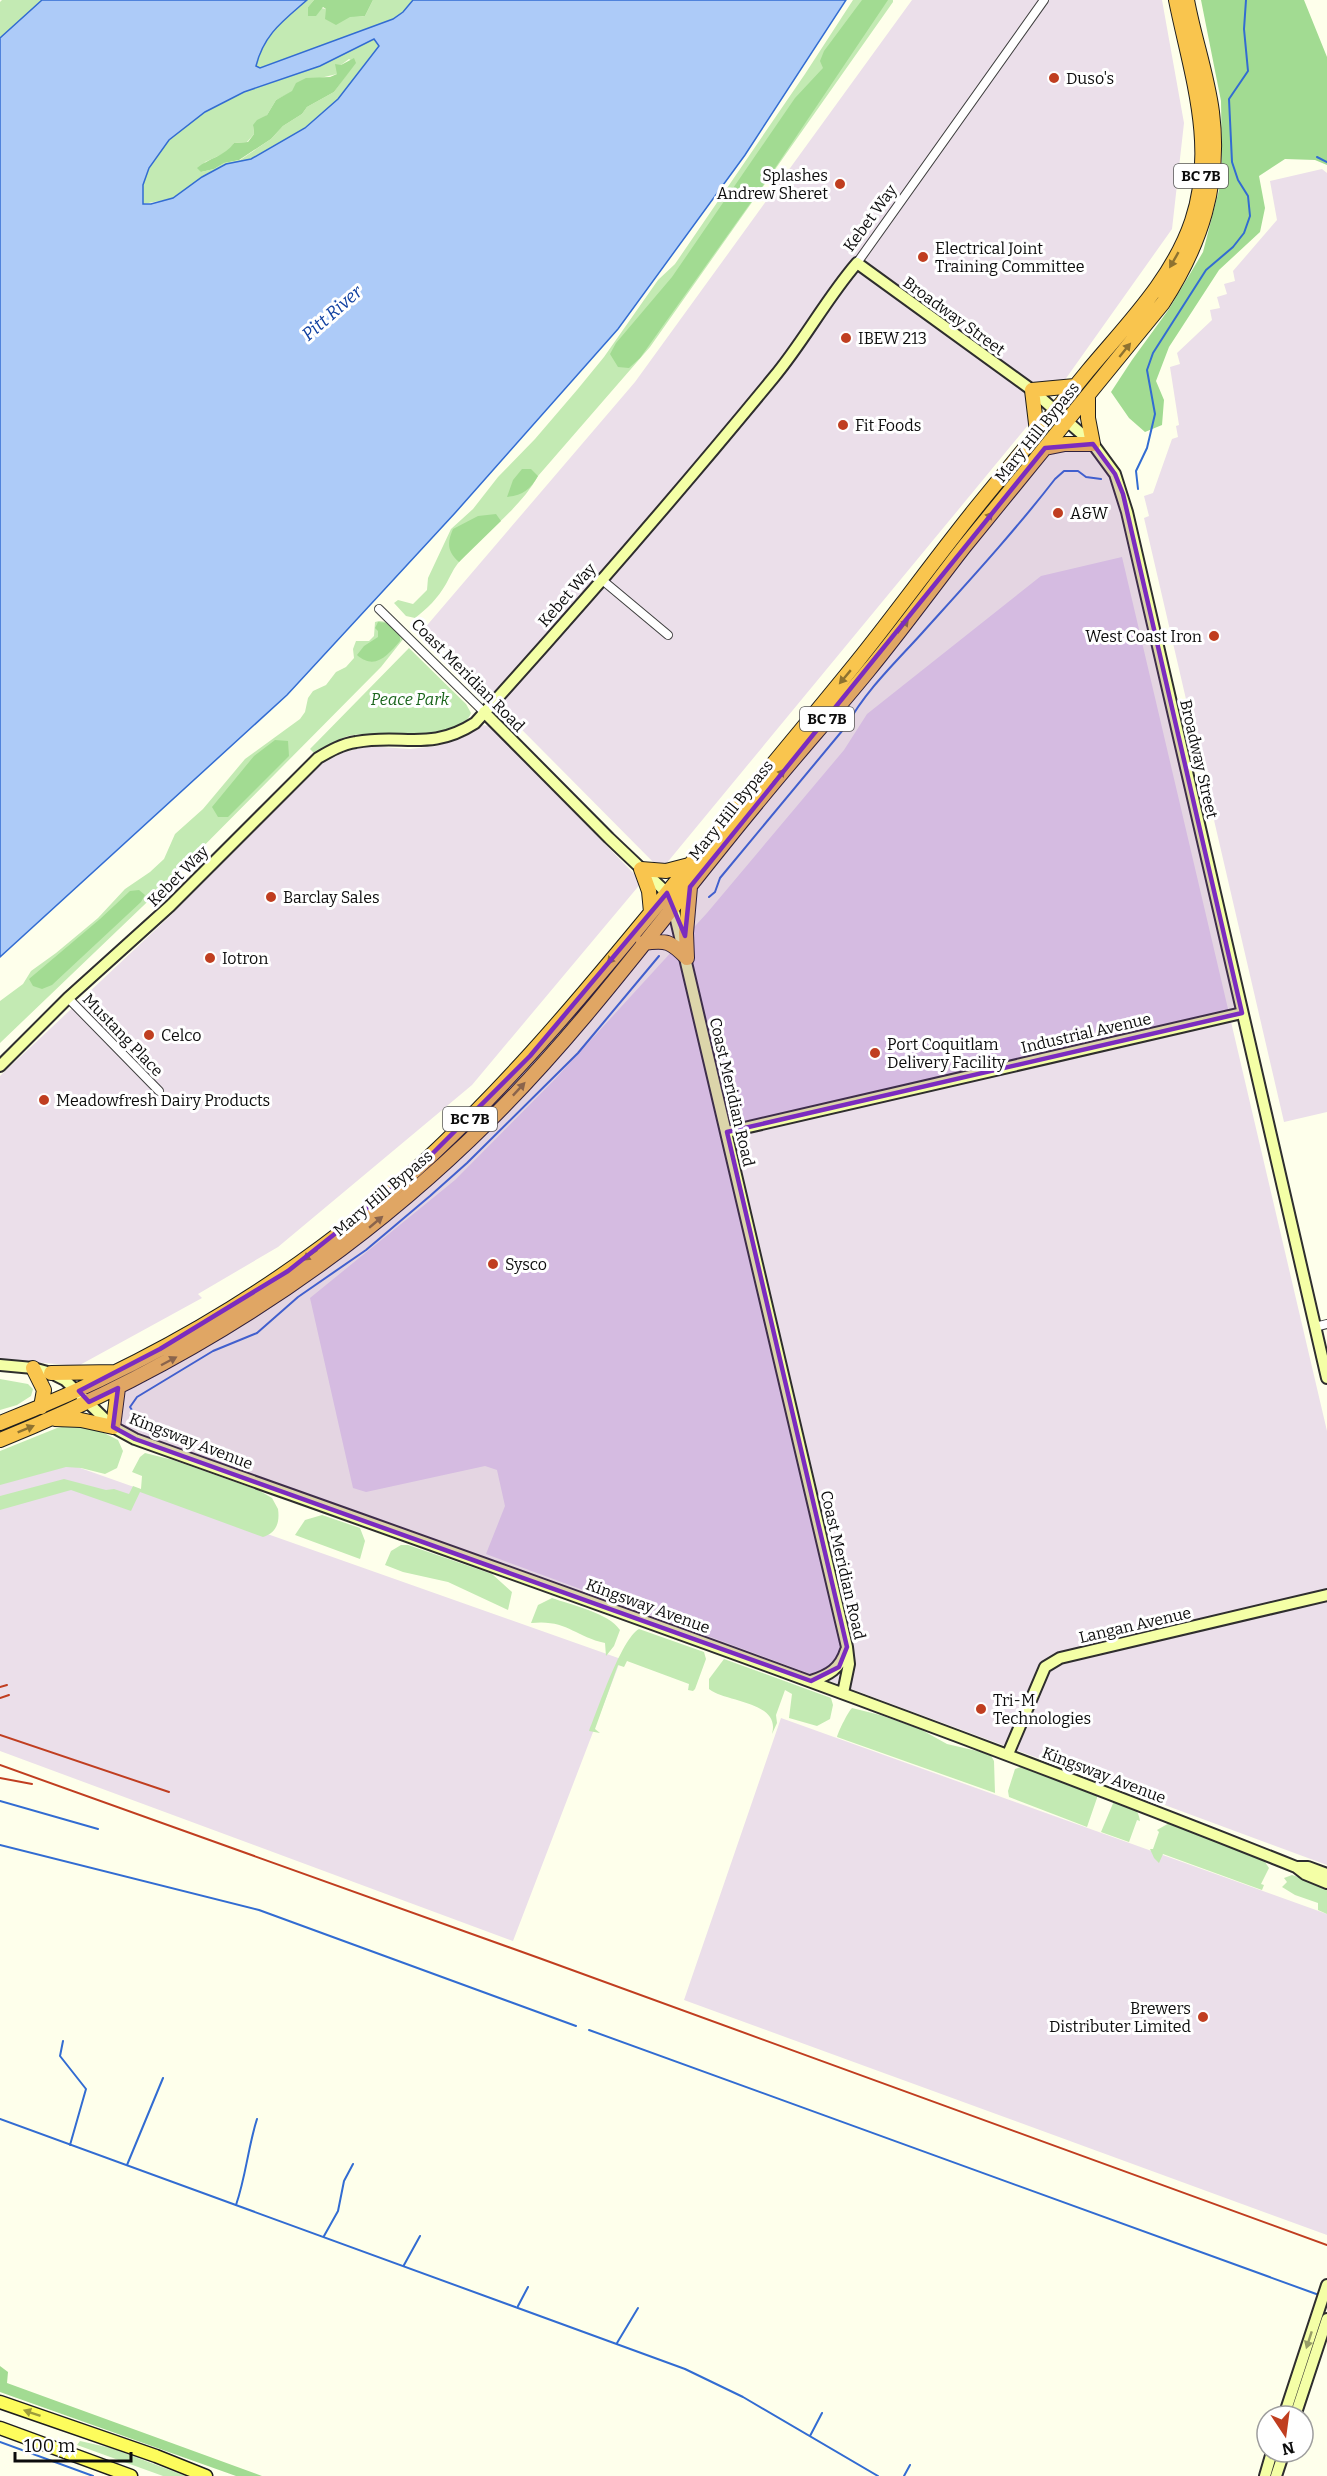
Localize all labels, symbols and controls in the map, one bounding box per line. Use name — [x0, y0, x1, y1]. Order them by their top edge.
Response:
place label: Duso's — [1066, 69, 1114, 88]
marker: Duso's — [1047, 71, 1061, 85]
road number: BC 7B — [1174, 164, 1228, 188]
place label: Splashes Andrew Sheret — [717, 166, 828, 203]
marker: Splashes Andrew Sheret — [833, 177, 847, 191]
street label: Kebet Way — [839, 180, 901, 255]
place label: Electrical Joint Training Committee — [935, 239, 1085, 276]
marker: Electrical Joint Training Committee — [916, 250, 930, 264]
one-way arrow — [1169, 252, 1179, 269]
street label: Broadway Street — [899, 273, 1009, 359]
water label: Pitt River — [297, 280, 367, 345]
place label: IBEW 213 — [858, 329, 927, 348]
marker: IBEW 213 — [839, 331, 853, 345]
one-way arrow — [1118, 342, 1131, 358]
street label: Mary Hill Bypass — [991, 378, 1083, 486]
place label: Fit Foods — [855, 416, 921, 435]
marker: Fit Foods — [836, 418, 850, 432]
place label: A&W — [1070, 504, 1109, 523]
marker: A&W — [1051, 506, 1065, 520]
one-way arrow — [980, 512, 993, 527]
street label: Kebet Way — [534, 559, 600, 631]
street label: Coast Meridian Road — [407, 614, 529, 736]
one-way arrow — [897, 618, 910, 634]
place label: West Coast Iron — [1085, 627, 1202, 646]
marker: West Coast Iron — [1207, 629, 1221, 643]
one-way arrow — [838, 669, 851, 685]
park label: Peace Park — [371, 690, 450, 709]
street label: Broadway Street — [1176, 698, 1222, 820]
road number: BC 7B — [800, 707, 854, 731]
street label: Mary Hill Bypass — [685, 756, 777, 864]
one-way arrow — [772, 769, 785, 784]
street label: Kebet Way — [144, 841, 213, 910]
place label: Barclay Sales — [283, 888, 380, 907]
marker: Barclay Sales — [264, 890, 278, 904]
place label: Iotron — [222, 949, 268, 968]
one-way arrow — [607, 949, 620, 965]
marker: Iotron — [203, 951, 217, 965]
street label: Mustang Place — [79, 990, 167, 1080]
street label: Industrial Avenue — [1019, 1009, 1153, 1057]
street label: Coast Meridian Road — [706, 1016, 759, 1169]
place label: Celco — [161, 1026, 201, 1045]
marker: Celco — [142, 1028, 156, 1042]
place label: Port Coquitlam Delivery Facility — [887, 1035, 1006, 1072]
marker: Port Coquitlam Delivery Facility — [868, 1046, 882, 1060]
one-way arrow — [512, 1082, 526, 1097]
place label: Meadowfresh Dairy Products — [56, 1091, 270, 1110]
marker: Meadowfresh Dairy Products — [37, 1093, 51, 1107]
road number: BC 7B — [443, 1107, 497, 1131]
street label: Mary Hill Bypass — [330, 1146, 436, 1240]
one-way arrow — [368, 1216, 383, 1229]
one-way arrow — [303, 1249, 319, 1261]
place label: Sysco — [505, 1255, 547, 1274]
marker: Sysco — [486, 1257, 500, 1271]
one-way arrow — [161, 1356, 178, 1366]
street label: Kingsway Avenue — [127, 1409, 255, 1473]
one-way arrow — [17, 1424, 35, 1433]
street label: Coast Meridian Road — [817, 1489, 870, 1642]
street label: Kingsway Avenue — [583, 1575, 713, 1637]
street label: Langan Avenue — [1077, 1603, 1193, 1647]
place label: Tri-M Technologies — [993, 1691, 1091, 1728]
marker: Tri-M Technologies — [974, 1702, 988, 1716]
street label: Kingsway Avenue — [1040, 1743, 1168, 1807]
place label: Brewers Distributer Limited — [1049, 1999, 1192, 2036]
marker: Brewers Distributer Limited — [1196, 2010, 1210, 2024]
one-way arrow — [1304, 2331, 1313, 2349]
north arrow — [1255, 2404, 1315, 2464]
one-way arrow — [23, 2408, 41, 2418]
scale bar — [15, 2425, 130, 2463]
text: 100 m — [24, 2435, 75, 2457]
text: N — [1280, 2437, 1296, 2459]

